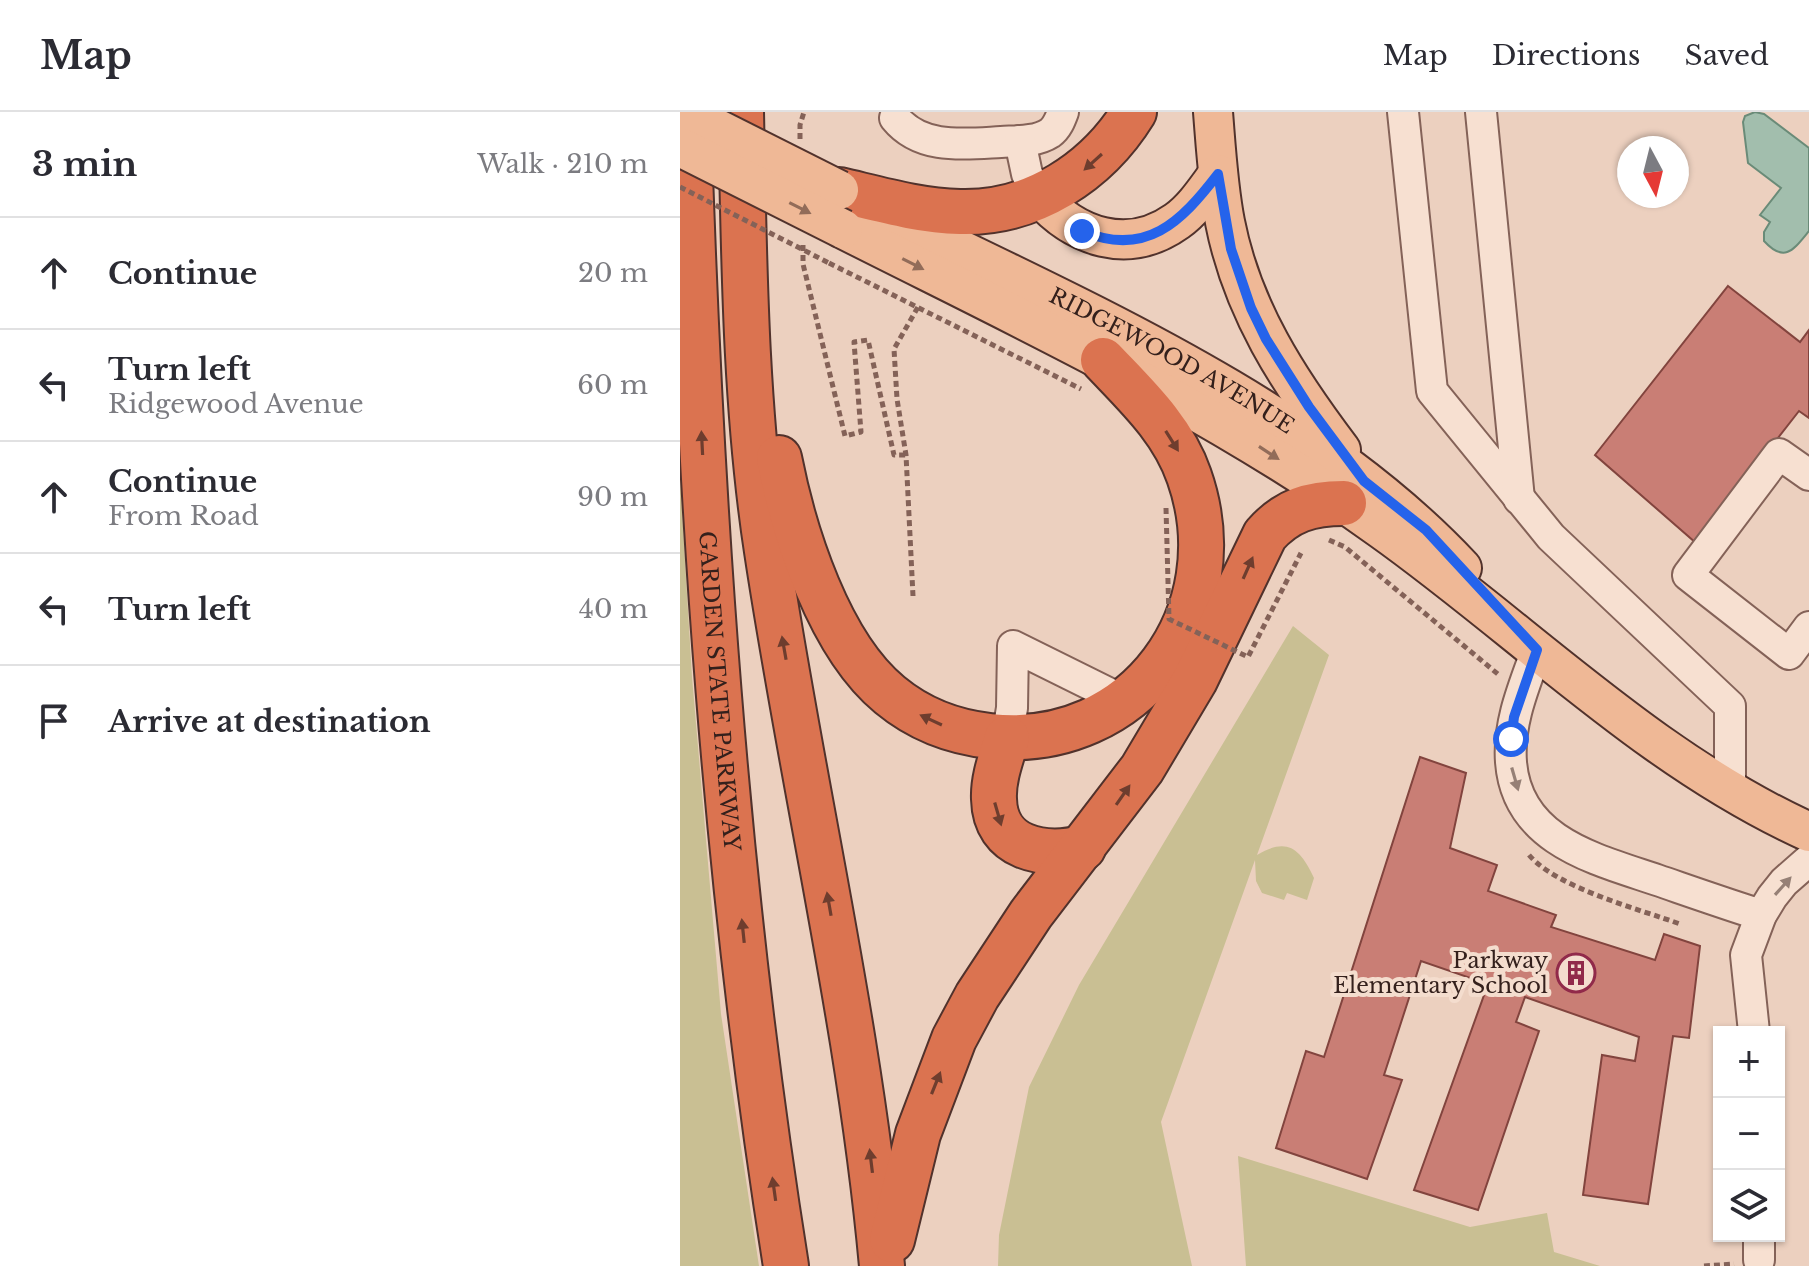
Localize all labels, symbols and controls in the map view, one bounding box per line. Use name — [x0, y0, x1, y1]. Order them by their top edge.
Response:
text: Map — [40, 32, 132, 79]
text: Map — [1383, 38, 1448, 73]
text: Directions — [1492, 38, 1641, 73]
text: Saved — [1685, 38, 1769, 73]
north arrow — [1617, 136, 1689, 208]
text: 3 min — [32, 143, 137, 185]
text: Walk · 210 m — [477, 148, 648, 180]
one-way arrow — [1084, 152, 1103, 170]
one-way arrow — [788, 201, 811, 214]
route end — [1064, 213, 1100, 249]
icon: ahead — [32, 251, 76, 295]
text: Continue — [108, 255, 257, 292]
text: 20 m — [578, 257, 648, 289]
one-way arrow — [901, 258, 924, 271]
street label: RIDGEWOOD AVENUE — [1045, 282, 1299, 440]
text: Turn left — [108, 351, 251, 388]
icon: left — [32, 363, 76, 407]
text: 60 m — [577, 369, 648, 401]
text: Ridgewood Avenue — [108, 388, 364, 420]
one-way arrow — [695, 430, 708, 455]
one-way arrow — [1164, 430, 1179, 451]
one-way arrow — [1258, 446, 1279, 461]
text: Continue — [108, 463, 257, 500]
icon: ahead — [32, 475, 76, 519]
text: 90 m — [577, 481, 648, 513]
text: From Road — [108, 500, 259, 532]
street label: GARDEN STATE PARKWAY — [693, 530, 746, 853]
one-way arrow — [1242, 557, 1255, 580]
icon: left — [32, 587, 76, 631]
text: Turn left — [108, 591, 251, 628]
text: 40 m — [579, 593, 648, 625]
one-way arrow — [778, 635, 790, 660]
icon: arrive — [32, 699, 76, 743]
text: Arrive at destination — [108, 703, 431, 740]
one-way arrow — [920, 713, 943, 727]
route start — [1493, 721, 1529, 757]
one-way arrow — [1510, 767, 1522, 792]
one-way arrow — [1115, 785, 1130, 806]
one-way arrow — [992, 801, 1004, 826]
one-way arrow — [1773, 876, 1791, 895]
one-way arrow — [823, 891, 835, 916]
one-way arrow — [736, 918, 749, 943]
place label: Parkway Elementary School — [1333, 947, 1548, 999]
building icon: Parkway Elementary School — [1555, 952, 1597, 994]
map controls — [1713, 1026, 1785, 1242]
button: + — [1713, 1026, 1785, 1098]
one-way arrow — [930, 1071, 943, 1095]
button: − — [1713, 1098, 1785, 1170]
one-way arrow — [865, 1148, 878, 1173]
button: layers — [1713, 1170, 1785, 1242]
one-way arrow — [767, 1176, 780, 1201]

